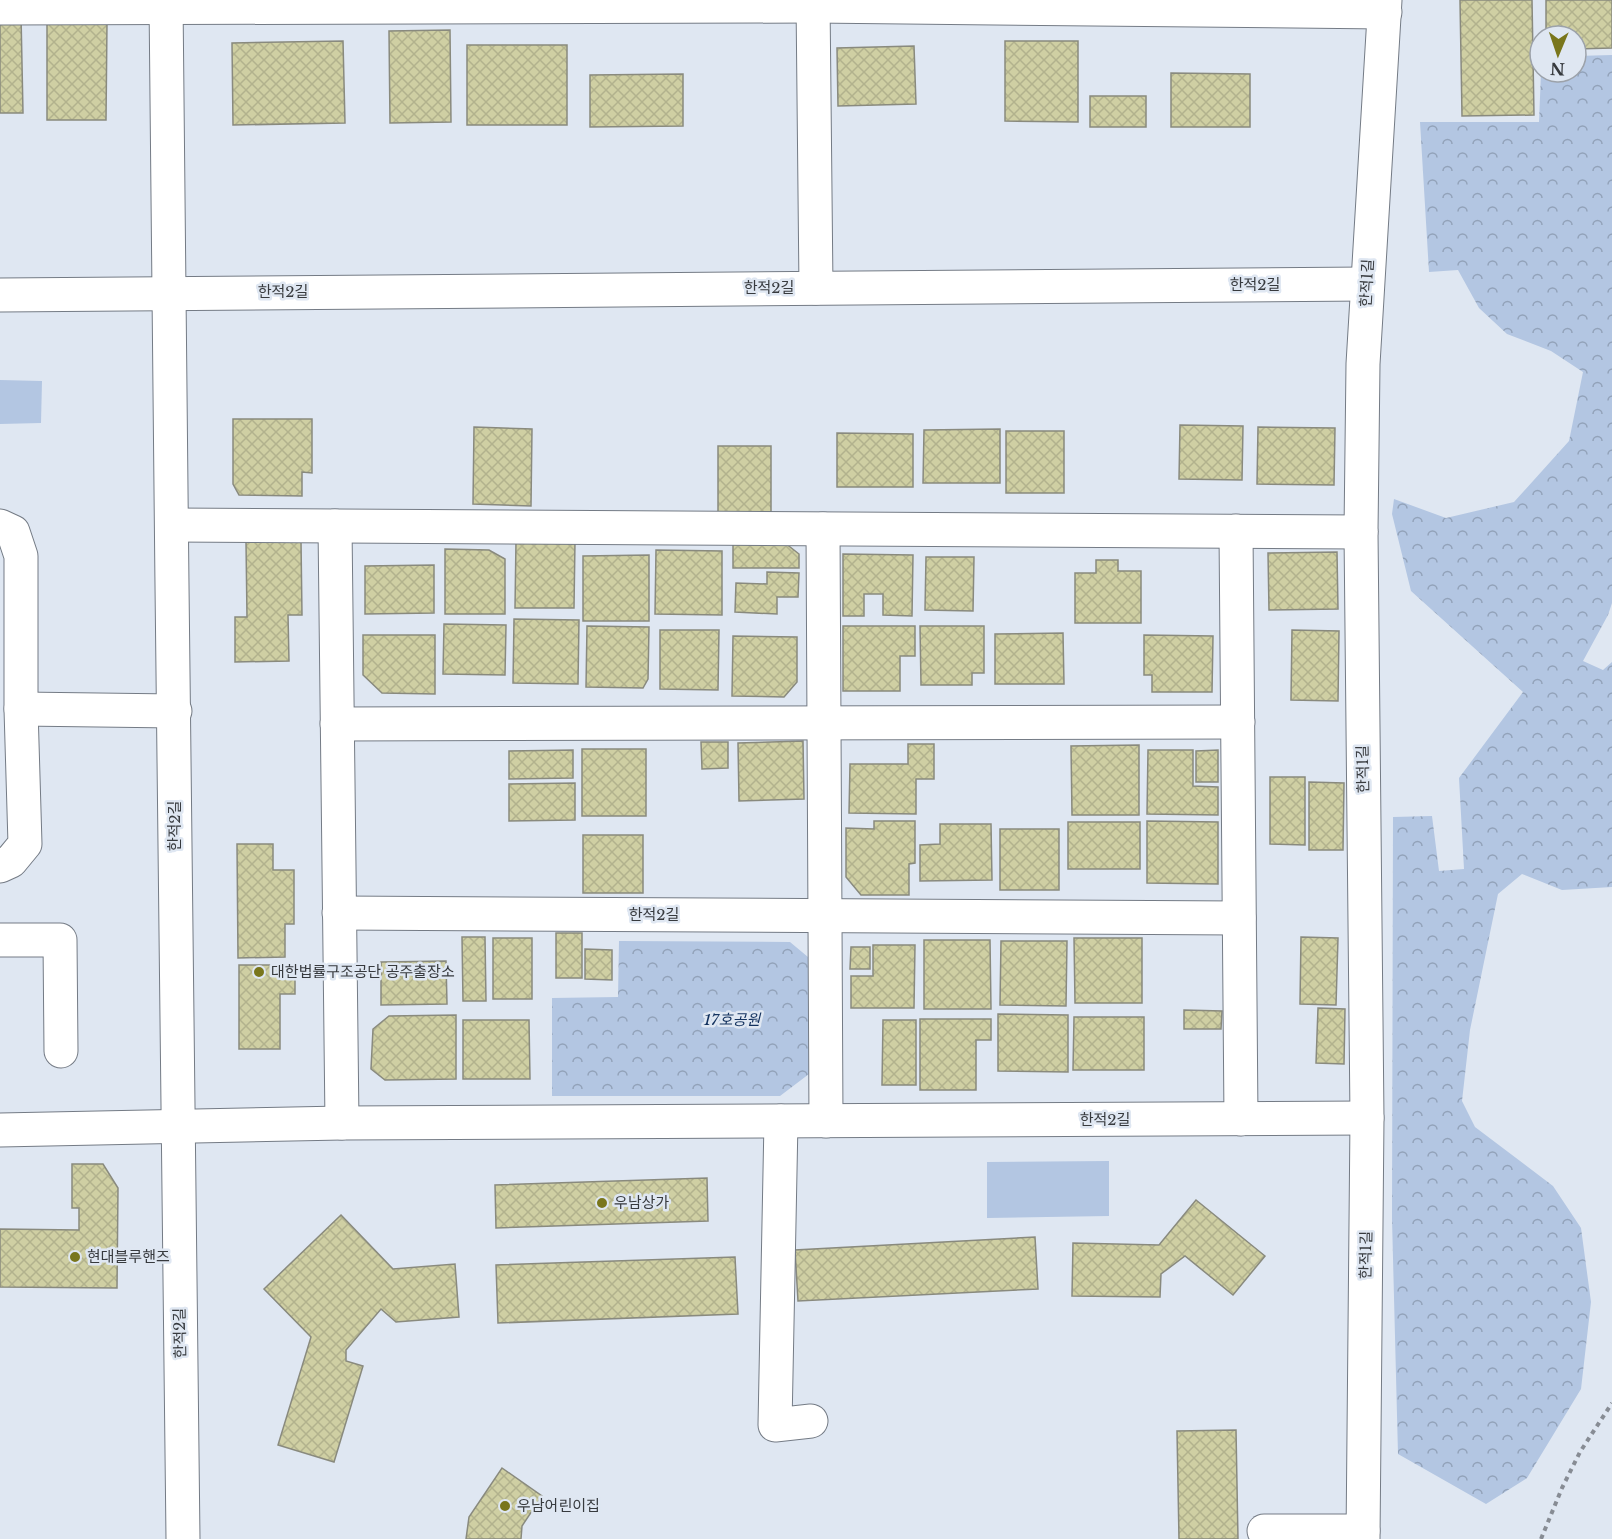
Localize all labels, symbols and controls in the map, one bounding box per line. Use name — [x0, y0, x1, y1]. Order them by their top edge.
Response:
north arrow — [1528, 24, 1588, 84]
text: N — [1550, 59, 1565, 79]
street label: 한적1길 — [1356, 258, 1377, 307]
street label: 한적2길 — [1230, 275, 1280, 294]
street label: 한적2길 — [744, 278, 794, 297]
street label: 한적2길 — [258, 282, 308, 301]
street label: 한적1길 — [1353, 745, 1372, 793]
street label: 한적2길 — [165, 801, 184, 851]
street label: 한적2길 — [629, 905, 679, 924]
place label: 대한법률구조공단 공주출장소 — [271, 962, 455, 981]
marker: 대한법률구조공단 공주출장소 — [252, 965, 266, 979]
park label: 17호공원 — [703, 1010, 761, 1029]
street label: 한적2길 — [1080, 1110, 1130, 1129]
place label: 우남상가 — [614, 1193, 669, 1212]
marker: 우남상가 — [595, 1196, 609, 1210]
street label: 한적1길 — [1356, 1231, 1375, 1279]
place label: 현대블루핸즈 — [87, 1247, 170, 1266]
marker: 현대블루핸즈 — [68, 1250, 82, 1264]
street label: 한적2길 — [170, 1308, 189, 1358]
place label: 우남어린이집 — [517, 1496, 600, 1515]
marker: 우남어린이집 — [498, 1499, 512, 1513]

